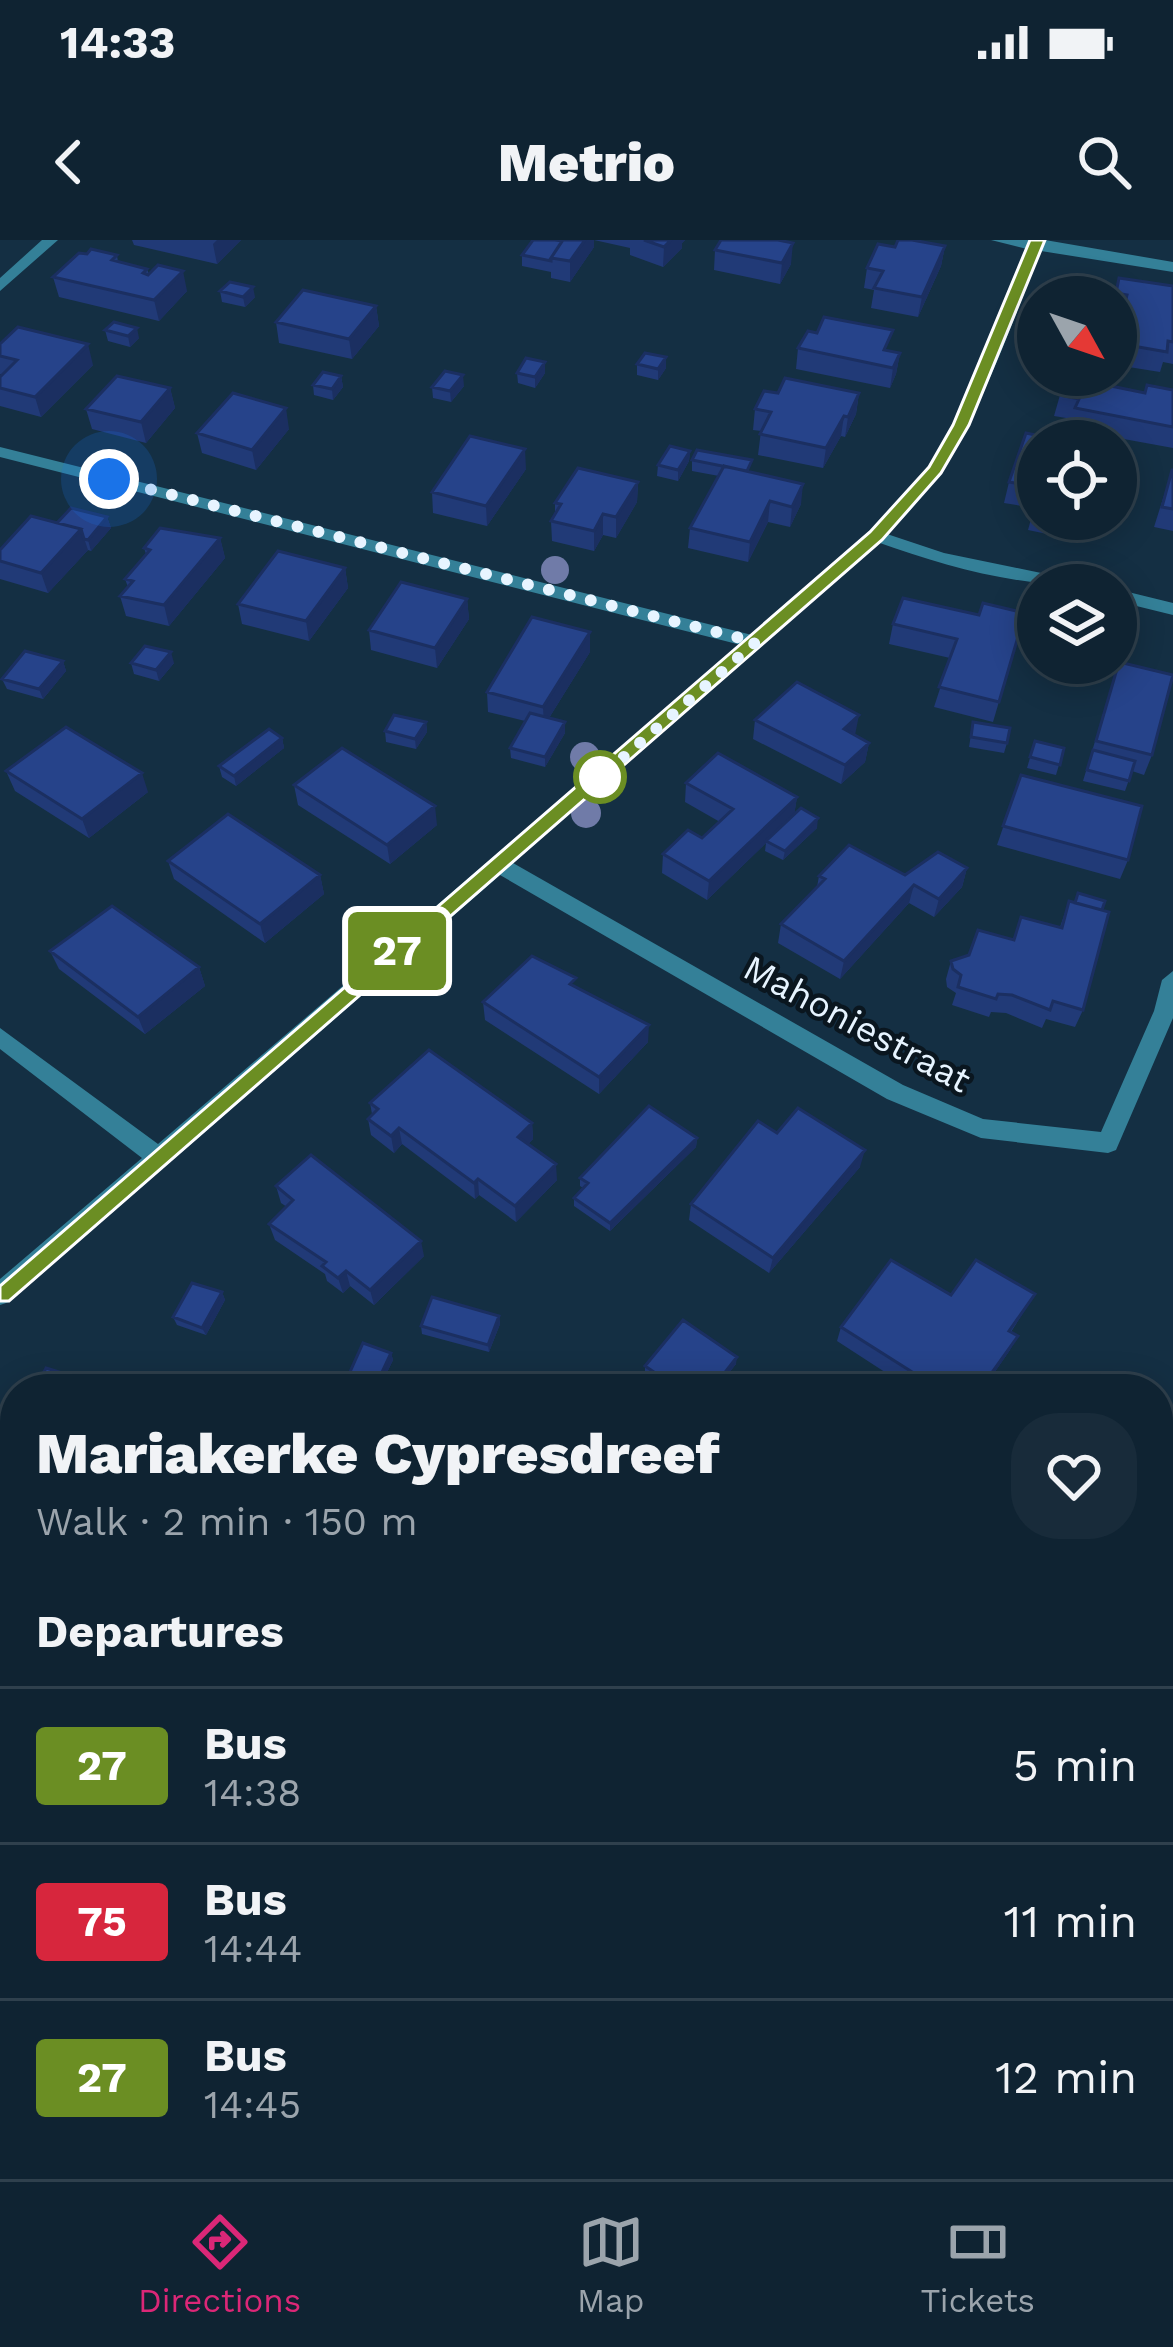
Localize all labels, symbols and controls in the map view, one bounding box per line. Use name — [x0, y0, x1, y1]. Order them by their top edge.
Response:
text: 14:33 — [60, 16, 175, 69]
icon: back — [36, 129, 102, 195]
icon: search — [1071, 129, 1137, 195]
text: Metrio — [498, 131, 675, 194]
north arrow — [1017, 276, 1137, 396]
map controls — [1017, 276, 1137, 684]
button: locate — [1017, 420, 1137, 540]
your location — [79, 449, 139, 509]
button: layers — [1017, 564, 1137, 684]
unlabelled marker — [575, 752, 625, 802]
line badge: 27 — [343, 912, 451, 990]
text: 27 — [372, 926, 422, 975]
street label: Mahoniestraat — [736, 947, 978, 1101]
button: heart — [1011, 1413, 1137, 1539]
text: Mariakerke Cypresdreef — [36, 1420, 720, 1487]
text: Walk · 2 min · 150 m — [36, 1499, 418, 1544]
text: Departures — [36, 1605, 284, 1658]
text: Bus — [204, 1717, 287, 1770]
text: 5 min — [1013, 1739, 1137, 1792]
text: 27 — [77, 1741, 127, 1790]
text: 14:38 — [204, 1770, 301, 1815]
text: Bus — [204, 1873, 287, 1926]
text: 11 min — [1004, 1895, 1137, 1948]
text: 75 — [77, 1897, 127, 1946]
text: 14:44 — [204, 1926, 302, 1971]
text: Bus — [204, 2029, 287, 2082]
text: 12 min — [995, 2051, 1137, 2104]
text: 27 — [77, 2053, 127, 2102]
text: 14:45 — [204, 2082, 301, 2127]
tab: Directions — [138, 2209, 301, 2320]
tab: Map — [577, 2209, 644, 2320]
tab: Tickets — [920, 2209, 1035, 2320]

